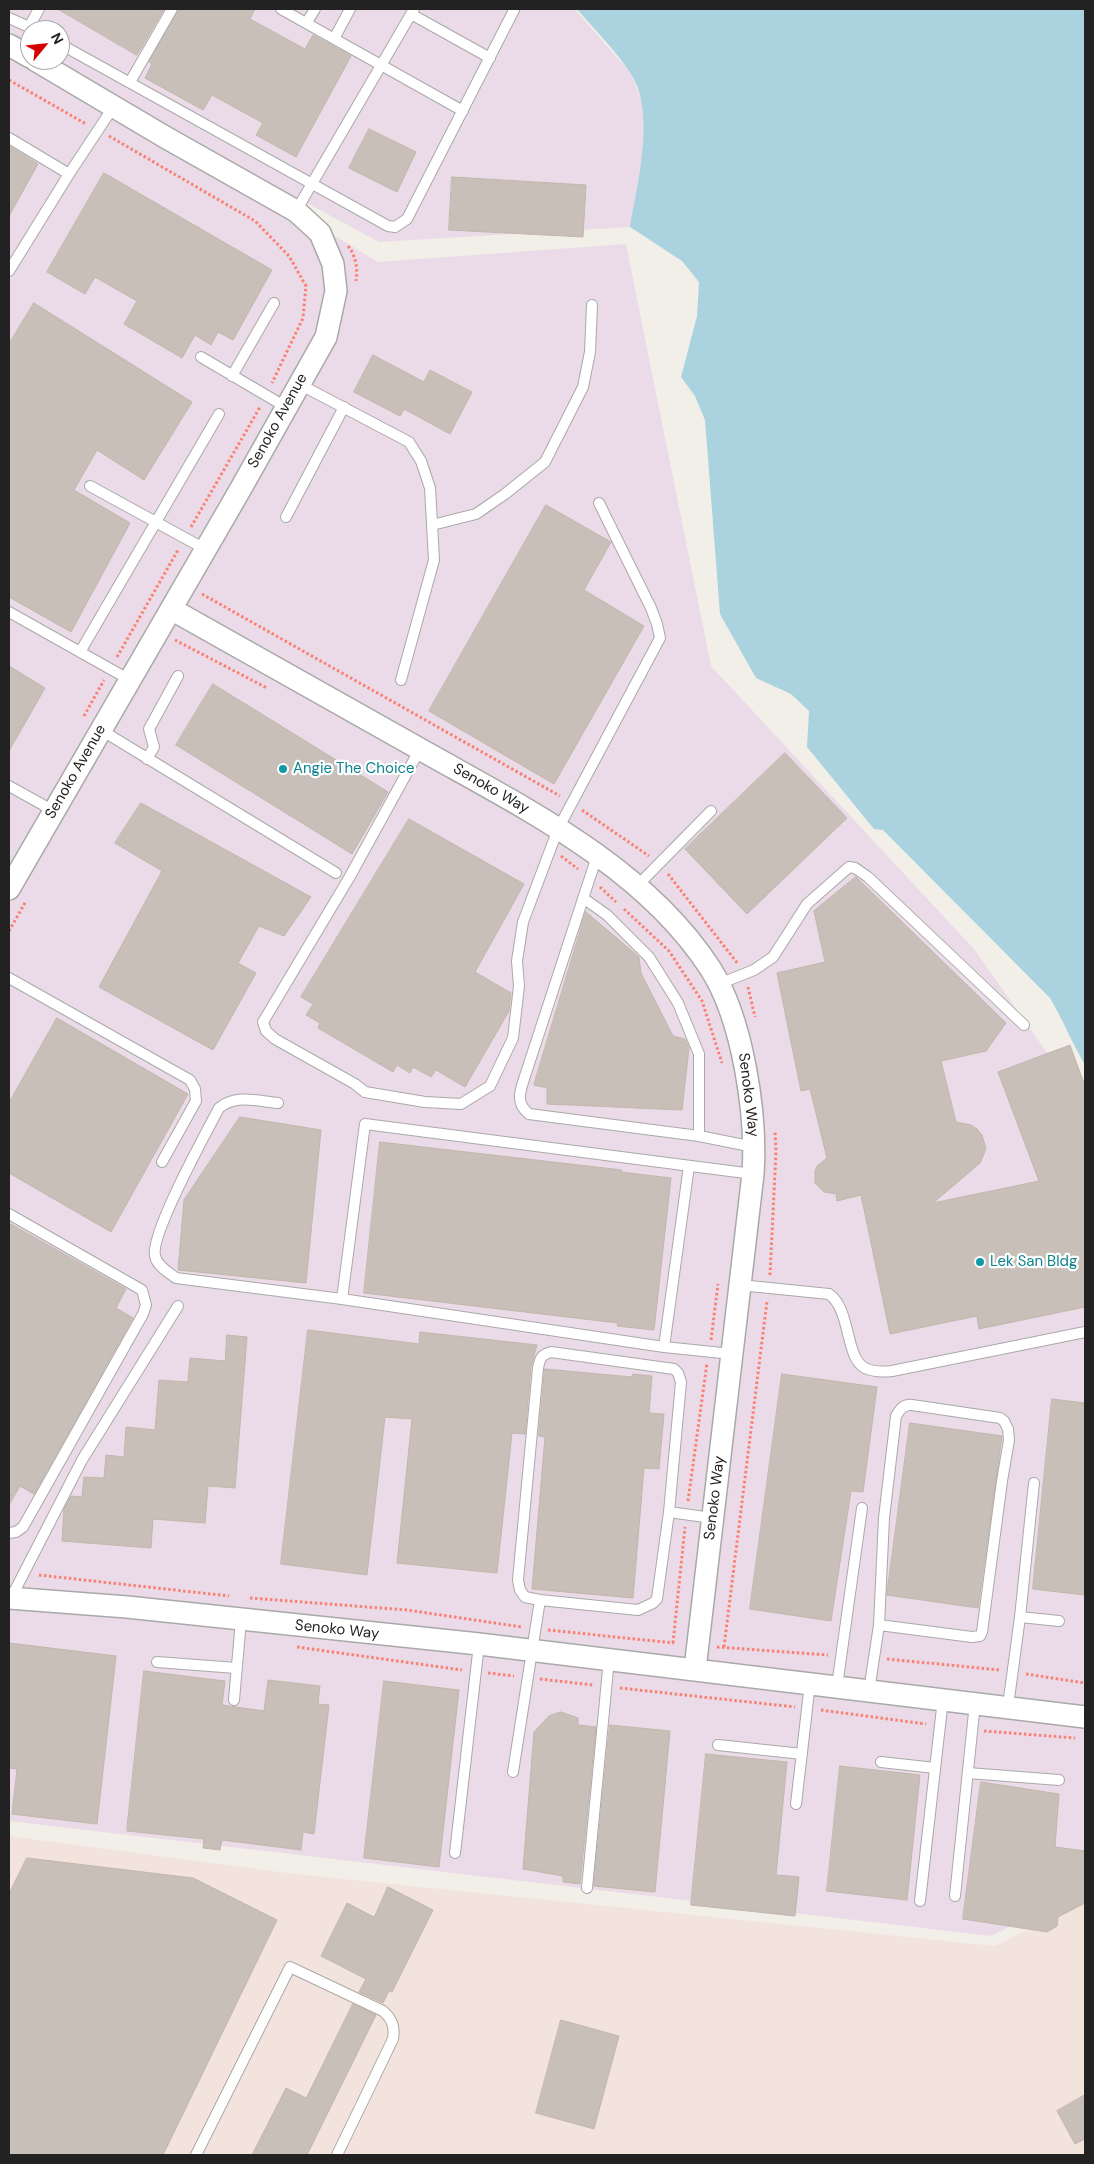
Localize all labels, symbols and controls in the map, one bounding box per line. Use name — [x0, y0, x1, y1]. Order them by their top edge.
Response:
north arrow — [20, 20, 70, 70]
text: N — [47, 30, 68, 47]
street label: Senoko Avenue — [245, 370, 311, 472]
street label: Senoko Avenue — [42, 722, 110, 822]
place label: Angie The Choice — [293, 760, 415, 778]
street label: Senoko Way — [450, 760, 532, 818]
marker: Angie The Choice — [277, 763, 289, 775]
street label: Senoko Way — [734, 1052, 762, 1138]
place label: Lek San Bldg — [990, 1253, 1077, 1271]
marker: Lek San Bldg — [974, 1256, 986, 1268]
street label: Senoko Way — [701, 1455, 729, 1541]
street label: Senoko Way — [294, 1617, 380, 1643]

